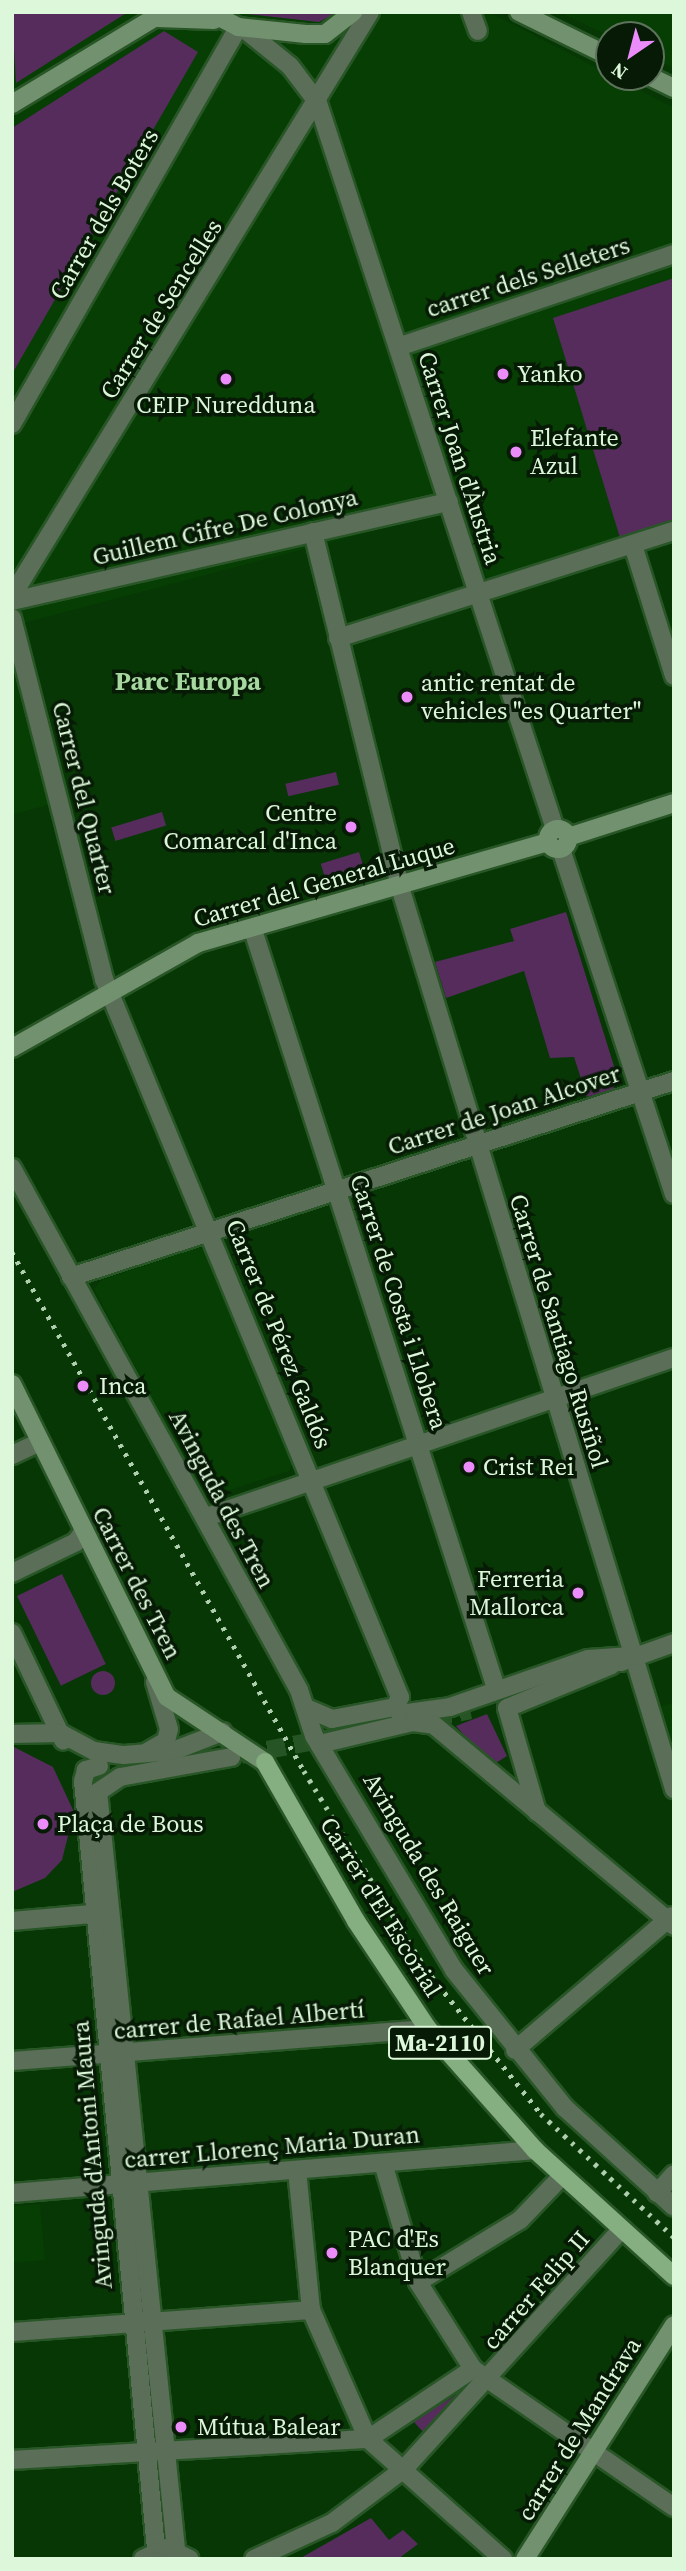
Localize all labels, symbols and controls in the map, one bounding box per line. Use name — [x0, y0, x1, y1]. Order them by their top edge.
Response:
north arrow — [595, 21, 665, 91]
text: N — [606, 57, 632, 86]
street label: Carrer dels Boters — [43, 123, 165, 305]
street label: Carrer de Sencelles — [94, 214, 228, 404]
street label: carrer dels Selleters — [423, 231, 633, 323]
street label: Carrer Joan d'Àustria — [412, 348, 508, 568]
place label: Yanko — [517, 360, 583, 388]
marker: Yanko — [495, 366, 511, 382]
marker: CEIP Nuredduna — [218, 371, 234, 387]
place label: CEIP Nuredduna — [136, 391, 316, 419]
place label: Elefante Azul — [530, 424, 619, 480]
marker: Elefante Azul — [508, 444, 524, 460]
street label: Guillem Cifre De Colonya — [90, 482, 360, 572]
district label: Parc Europa — [115, 666, 261, 698]
place label: antic rentat de vehicles "es Quarter" — [421, 669, 641, 725]
marker: antic rentat de vehicles "es Quarter" — [399, 689, 415, 705]
street label: Carrer del Quarter — [46, 699, 122, 897]
place label: Centre Comarcal d'Inca — [163, 799, 337, 855]
marker: Centre Comarcal d'Inca — [343, 819, 359, 835]
street label: Carrer del General Luque — [190, 831, 458, 933]
street label: Carrer de Joan Alcover — [384, 1059, 624, 1161]
street label: Carrer de Costa i Llobera — [344, 1171, 454, 1433]
street label: Carrer de Santiago Rusiñol — [504, 1191, 614, 1471]
street label: Carrer de Pérez Galdós — [220, 1215, 338, 1453]
place label: Inca — [99, 1372, 146, 1400]
marker: Inca — [73, 1376, 93, 1396]
street label: Avinguda des Tren — [163, 1405, 281, 1593]
place label: Crist Rei — [483, 1453, 574, 1481]
marker: Crist Rei — [461, 1459, 477, 1475]
street label: Carrer des Tren — [86, 1502, 188, 1664]
place label: Ferreria Mallorca — [469, 1565, 564, 1621]
marker: Ferreria Mallorca — [570, 1585, 586, 1601]
street label: Avinguda des Raiguer — [357, 1768, 501, 1980]
place label: Plaça de Bous — [57, 1810, 204, 1838]
street label: Carrer d'El Escorial — [314, 1812, 448, 2002]
marker: Plaça de Bous — [35, 1816, 51, 1832]
street label: carrer de Rafael Albertí — [113, 1995, 365, 2045]
street label: Avinguda d'Antoni Maura — [66, 2020, 118, 2290]
road number: Ma-2110 — [388, 2024, 492, 2062]
street label: carrer Llorenç Maria Duran — [123, 2120, 421, 2174]
place label: PAC d'Es Blanquer — [348, 2225, 446, 2281]
street label: carrer Felip II — [477, 2225, 595, 2355]
marker: PAC d'Es Blanquer — [322, 2243, 342, 2263]
street label: carrer de Mandrava — [511, 2332, 647, 2526]
place label: Mútua Balear — [197, 2413, 340, 2441]
marker: Mútua Balear — [171, 2417, 191, 2437]

